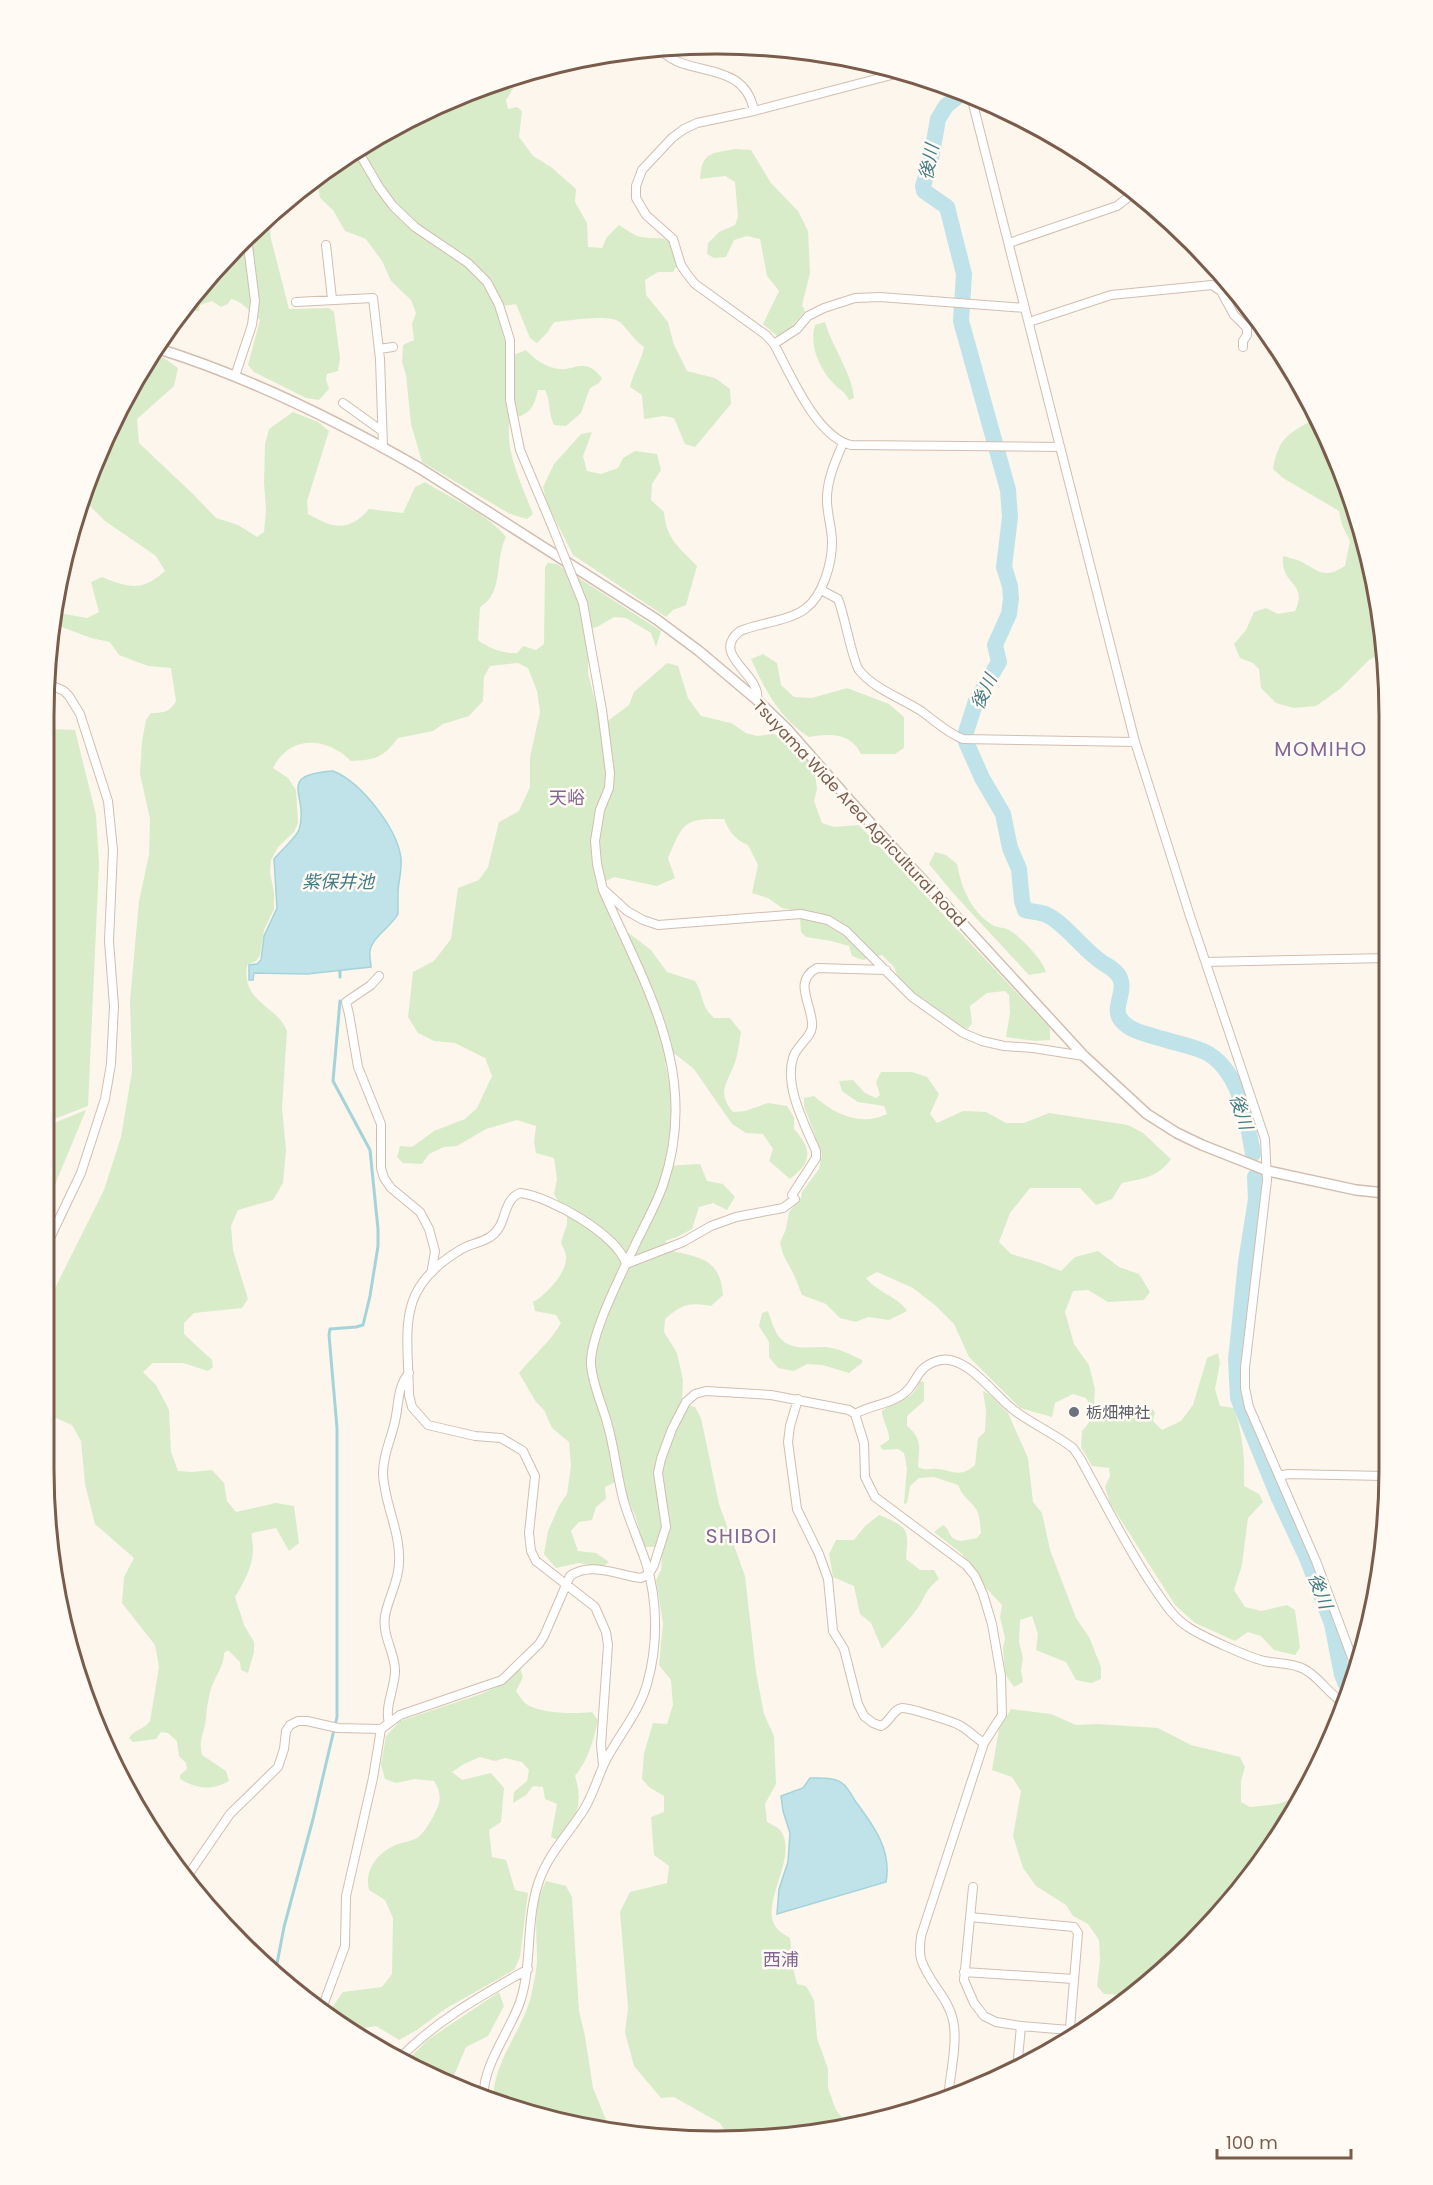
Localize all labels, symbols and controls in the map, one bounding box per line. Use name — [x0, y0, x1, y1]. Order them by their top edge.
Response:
water label: 後川 — [913, 140, 945, 182]
water label: 後川 — [965, 668, 1003, 713]
street label: Tsuyama Wide Area Agricultural Road — [748, 695, 971, 932]
district label: MOMIHO — [1274, 735, 1368, 763]
district label: 天峪 — [549, 785, 585, 810]
water label: 紫保井池 — [302, 869, 376, 894]
water label: 後川 — [1224, 1091, 1260, 1135]
place label: 栃畑神社 — [1086, 1401, 1150, 1424]
marker: 栃畑神社 — [1067, 1405, 1081, 1419]
district label: SHIBOI — [706, 1522, 778, 1550]
water label: 後川 — [1302, 1570, 1339, 1614]
district label: 西浦 — [763, 1947, 799, 1972]
scale bar — [1217, 2122, 1350, 2160]
text: 100 m — [1226, 2130, 1278, 2155]

